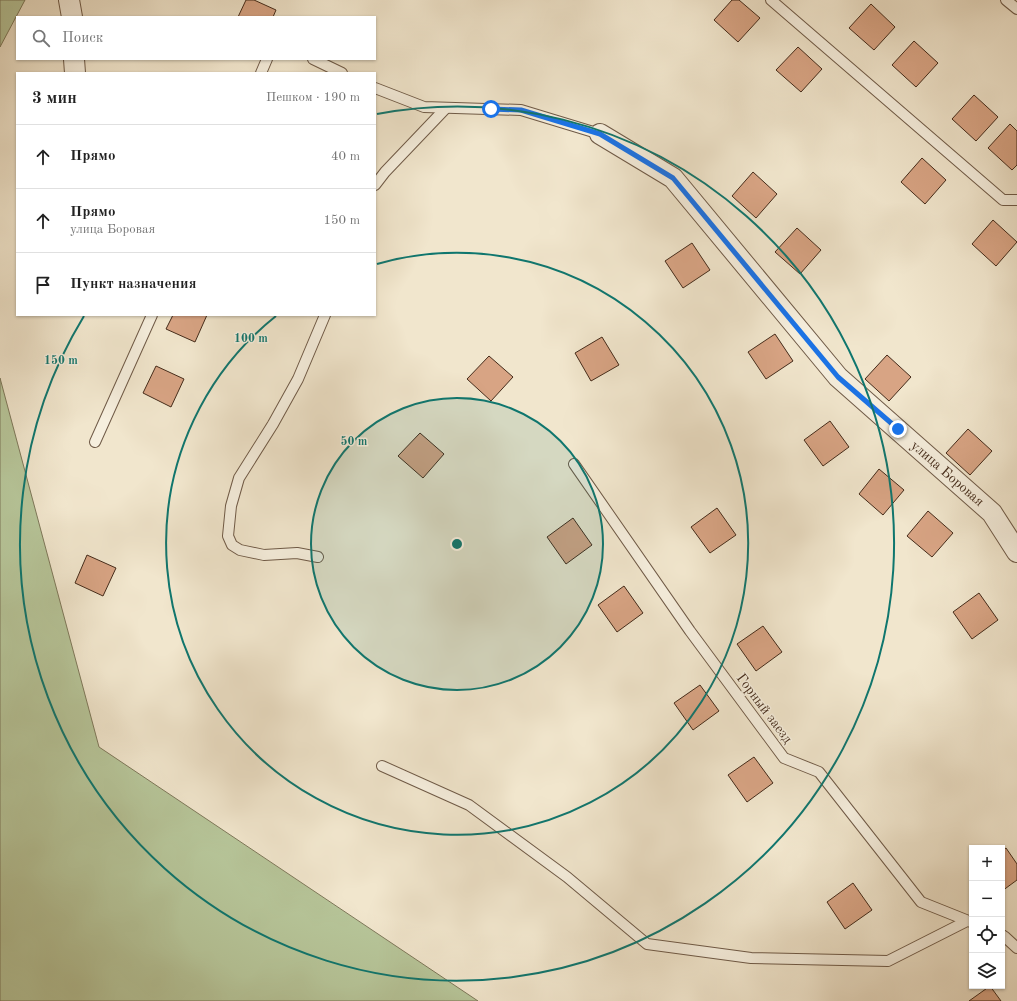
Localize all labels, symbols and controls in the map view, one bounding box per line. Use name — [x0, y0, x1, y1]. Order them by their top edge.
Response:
search box — [16, 16, 376, 60]
icon: search — [30, 27, 52, 49]
text: Поиск — [62, 31, 103, 46]
text: 3 мин — [32, 90, 77, 107]
text: Пешком · 190 m — [266, 91, 360, 104]
route start — [482, 100, 500, 118]
icon: ahead — [32, 146, 54, 168]
text: Прямо — [70, 149, 116, 164]
text: 40 m — [331, 150, 360, 163]
text: Прямо — [70, 205, 116, 220]
icon: ahead — [32, 210, 54, 232]
text: 150 m — [323, 214, 360, 227]
text: улица Боровая — [70, 223, 155, 236]
icon: arrive — [32, 274, 54, 296]
text: Пункт назначения — [70, 277, 197, 292]
text: 100 m — [234, 333, 268, 345]
text: 150 m — [44, 354, 78, 367]
route end — [889, 420, 907, 438]
text: 50 m — [341, 435, 368, 448]
street label: улица Боровая — [908, 438, 987, 509]
centre of rings — [450, 537, 464, 551]
street label: Горный заезд — [734, 671, 795, 746]
map controls — [969, 845, 1005, 989]
button: + — [969, 845, 1005, 881]
button: − — [969, 881, 1005, 917]
button: locate — [969, 917, 1005, 953]
button: layers — [969, 953, 1005, 989]

